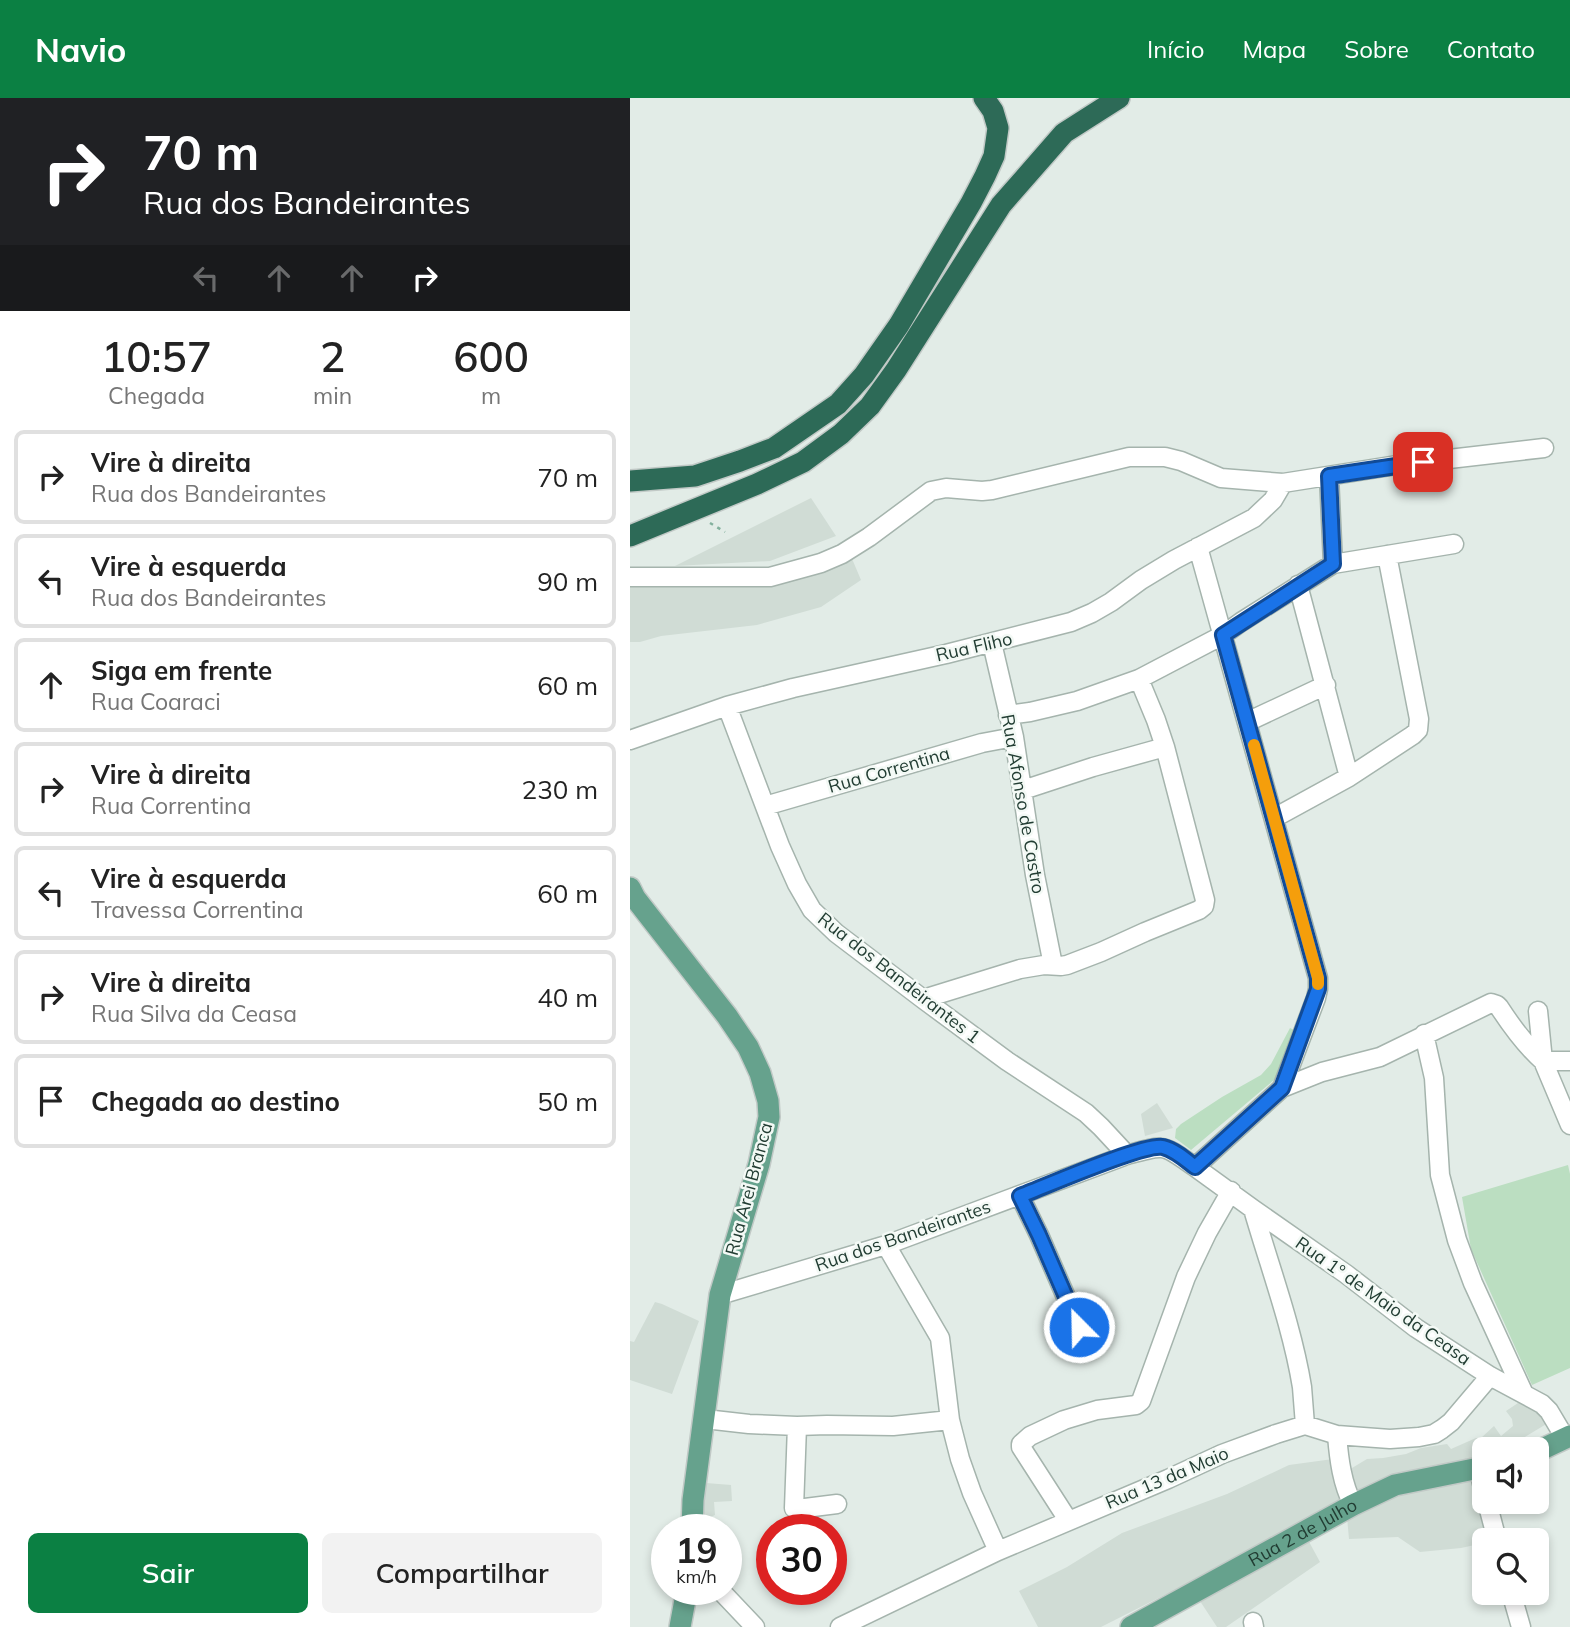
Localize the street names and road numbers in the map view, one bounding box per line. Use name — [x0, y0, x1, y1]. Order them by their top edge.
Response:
street label: Rua Fliho — [933, 627, 1014, 666]
street label: Rua Afonso de Castro — [996, 712, 1051, 896]
street label: Rua Correntina — [825, 741, 952, 798]
street label: Rua dos Bandeirantes 1 — [814, 907, 985, 1048]
street label: Rua Arei Branca — [720, 1120, 777, 1258]
street label: Rua dos Bandeirantes — [812, 1195, 994, 1276]
street label: Rua 1º de Maio da Ceasa — [1291, 1231, 1476, 1370]
street label: Rua 13 da Maio — [1102, 1441, 1232, 1514]
street label: Rua 2 de Julho — [1244, 1493, 1361, 1571]

